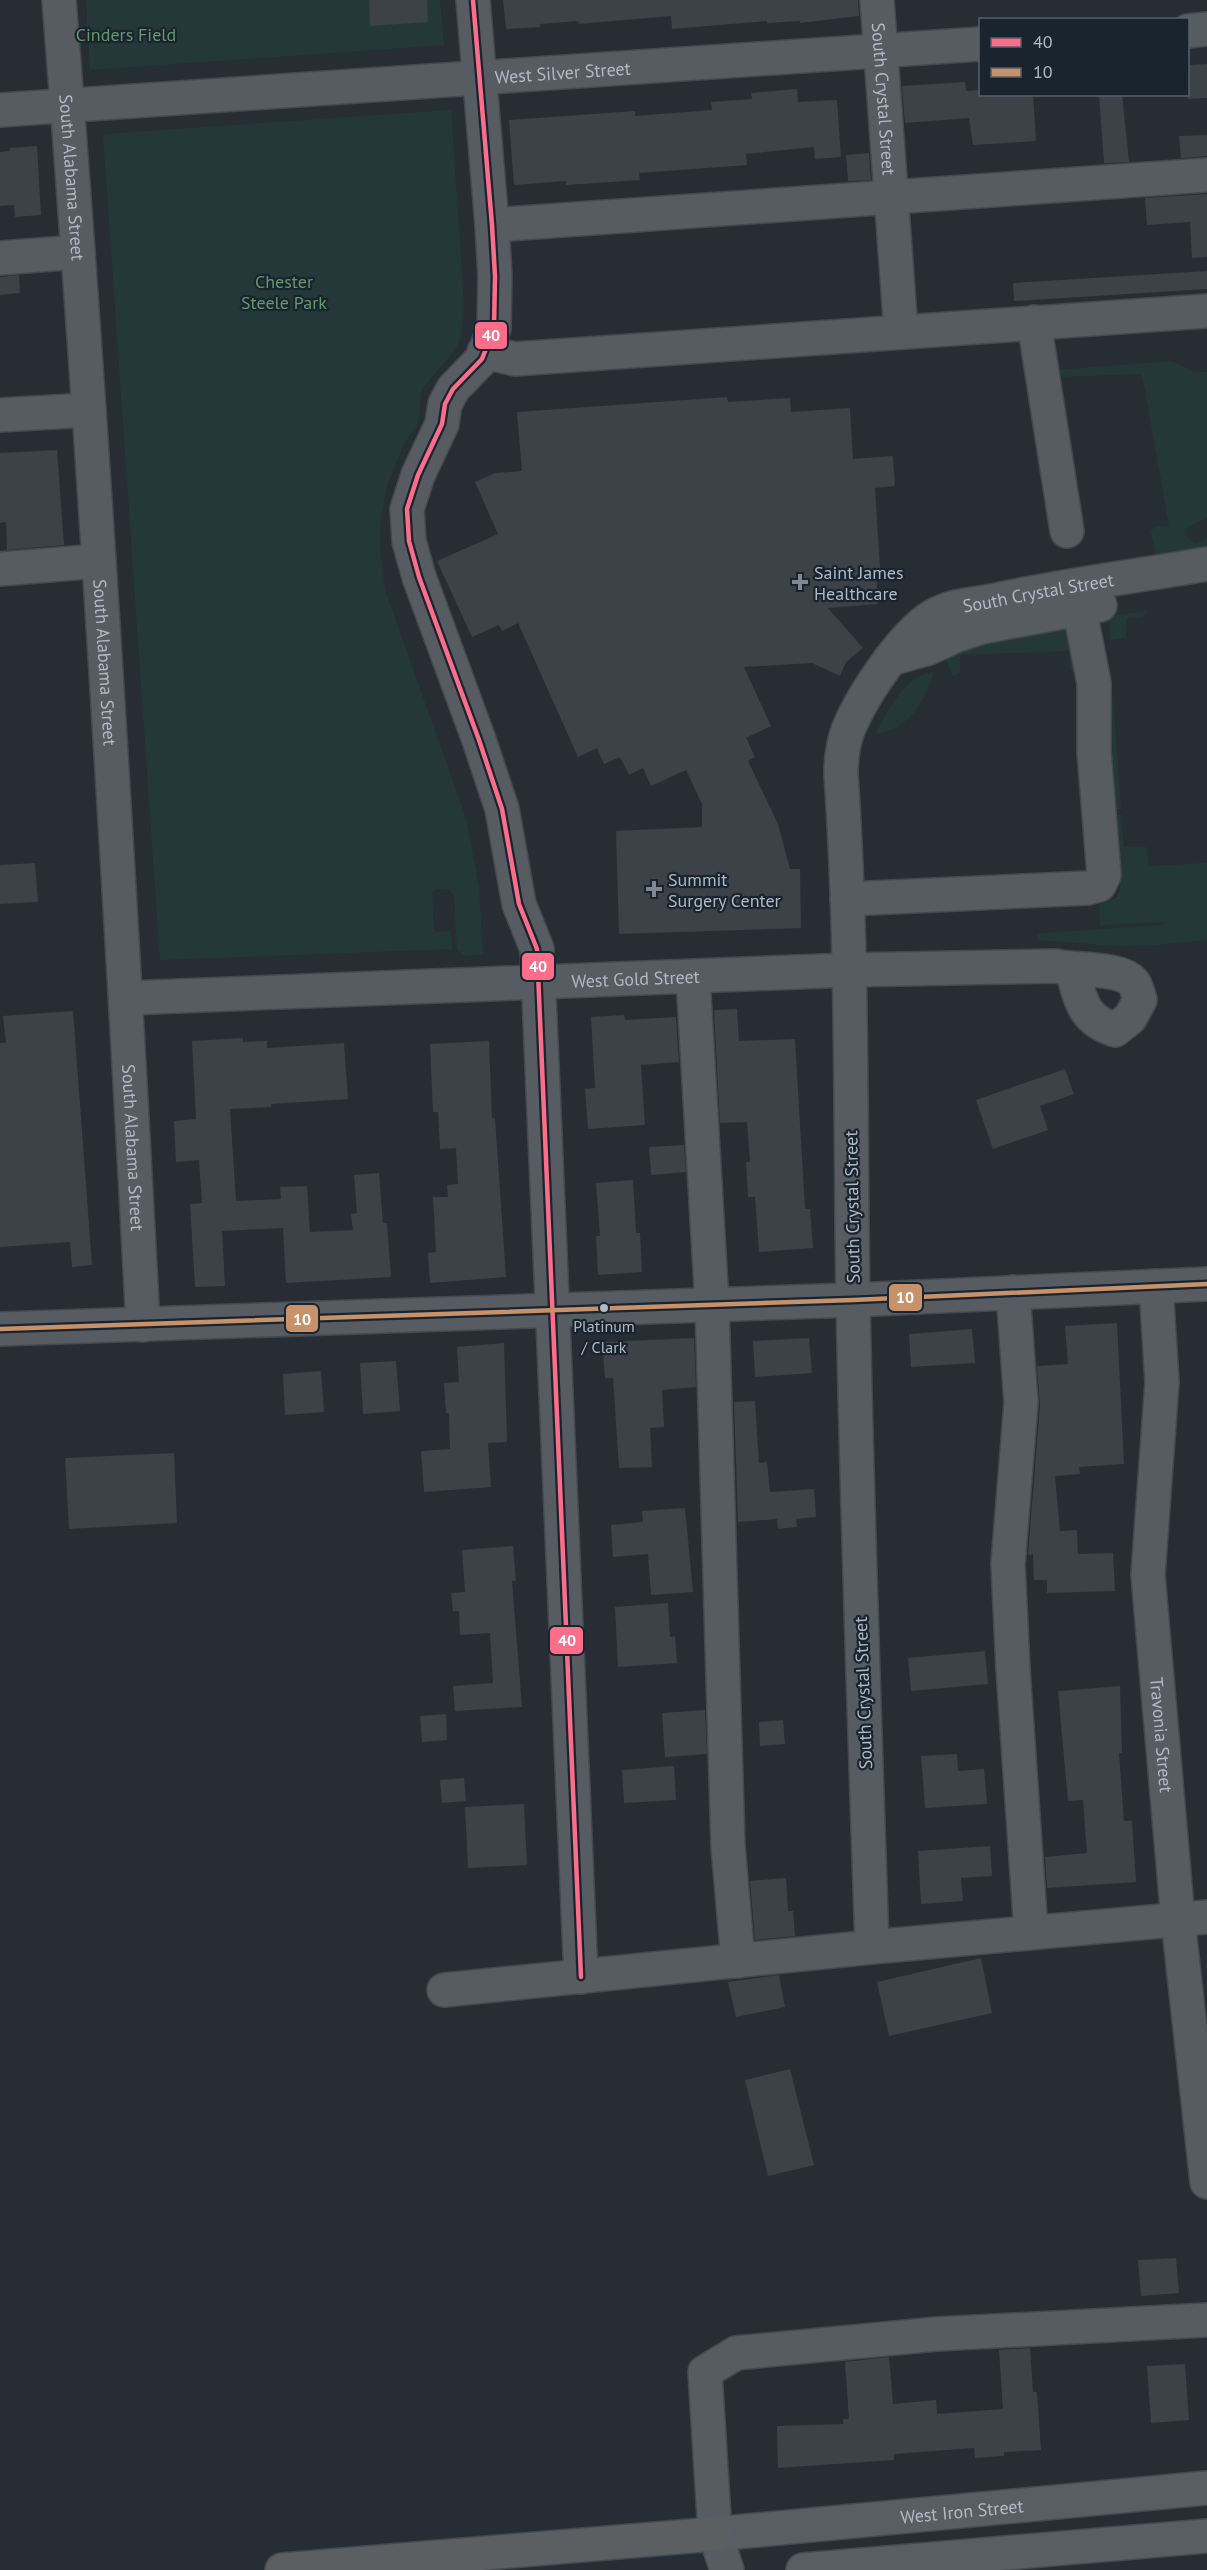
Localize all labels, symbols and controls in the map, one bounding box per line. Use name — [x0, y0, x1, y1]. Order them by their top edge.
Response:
legend — [979, 18, 1189, 96]
street label: South Crystal Street — [867, 22, 901, 176]
park label: Cinders Field — [76, 23, 176, 46]
text: 40 — [1033, 30, 1053, 53]
street label: West Silver Street — [494, 56, 631, 88]
text: 10 — [1033, 60, 1053, 83]
street label: South Alabama Street — [55, 93, 90, 262]
park label: Chester Steele Park — [241, 270, 327, 314]
line badge: 40 — [474, 321, 508, 350]
text: 40 — [482, 325, 500, 345]
place label: Saint James Healthcare — [814, 561, 904, 605]
street label: South Crystal Street — [961, 568, 1115, 617]
marker: Saint James Healthcare — [791, 573, 809, 591]
street label: South Alabama Street — [89, 578, 122, 746]
place label: Summit Surgery Center — [668, 868, 781, 912]
marker: Summit Surgery Center — [645, 880, 663, 898]
line badge: 40 — [521, 952, 555, 981]
text: 40 — [529, 956, 547, 976]
street label: West Gold Street — [571, 964, 700, 992]
street label: South Alabama Street — [118, 1064, 150, 1232]
street label: South Crystal Street — [839, 1130, 865, 1284]
line badge: 10 — [888, 1283, 923, 1312]
text: 10 — [896, 1287, 914, 1307]
marker: Platinum / Clark — [598, 1302, 610, 1314]
line badge: 10 — [285, 1304, 319, 1333]
text: 10 — [293, 1309, 311, 1329]
place label: Platinum / Clark — [573, 1316, 635, 1357]
street label: South Crystal Street — [849, 1616, 877, 1770]
line badge: 40 — [549, 1626, 584, 1655]
text: 40 — [558, 1630, 576, 1650]
street label: Travonia Street — [1145, 1676, 1178, 1793]
street label: West Iron Street — [899, 2494, 1024, 2528]

